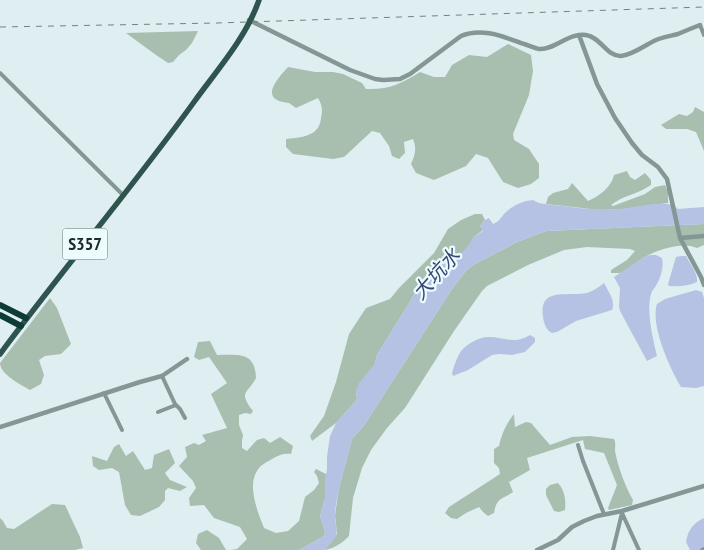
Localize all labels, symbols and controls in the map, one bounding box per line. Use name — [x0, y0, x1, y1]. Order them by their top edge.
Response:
road number: S357 — [62, 228, 108, 260]
water label: 大坑水 — [406, 242, 466, 305]

